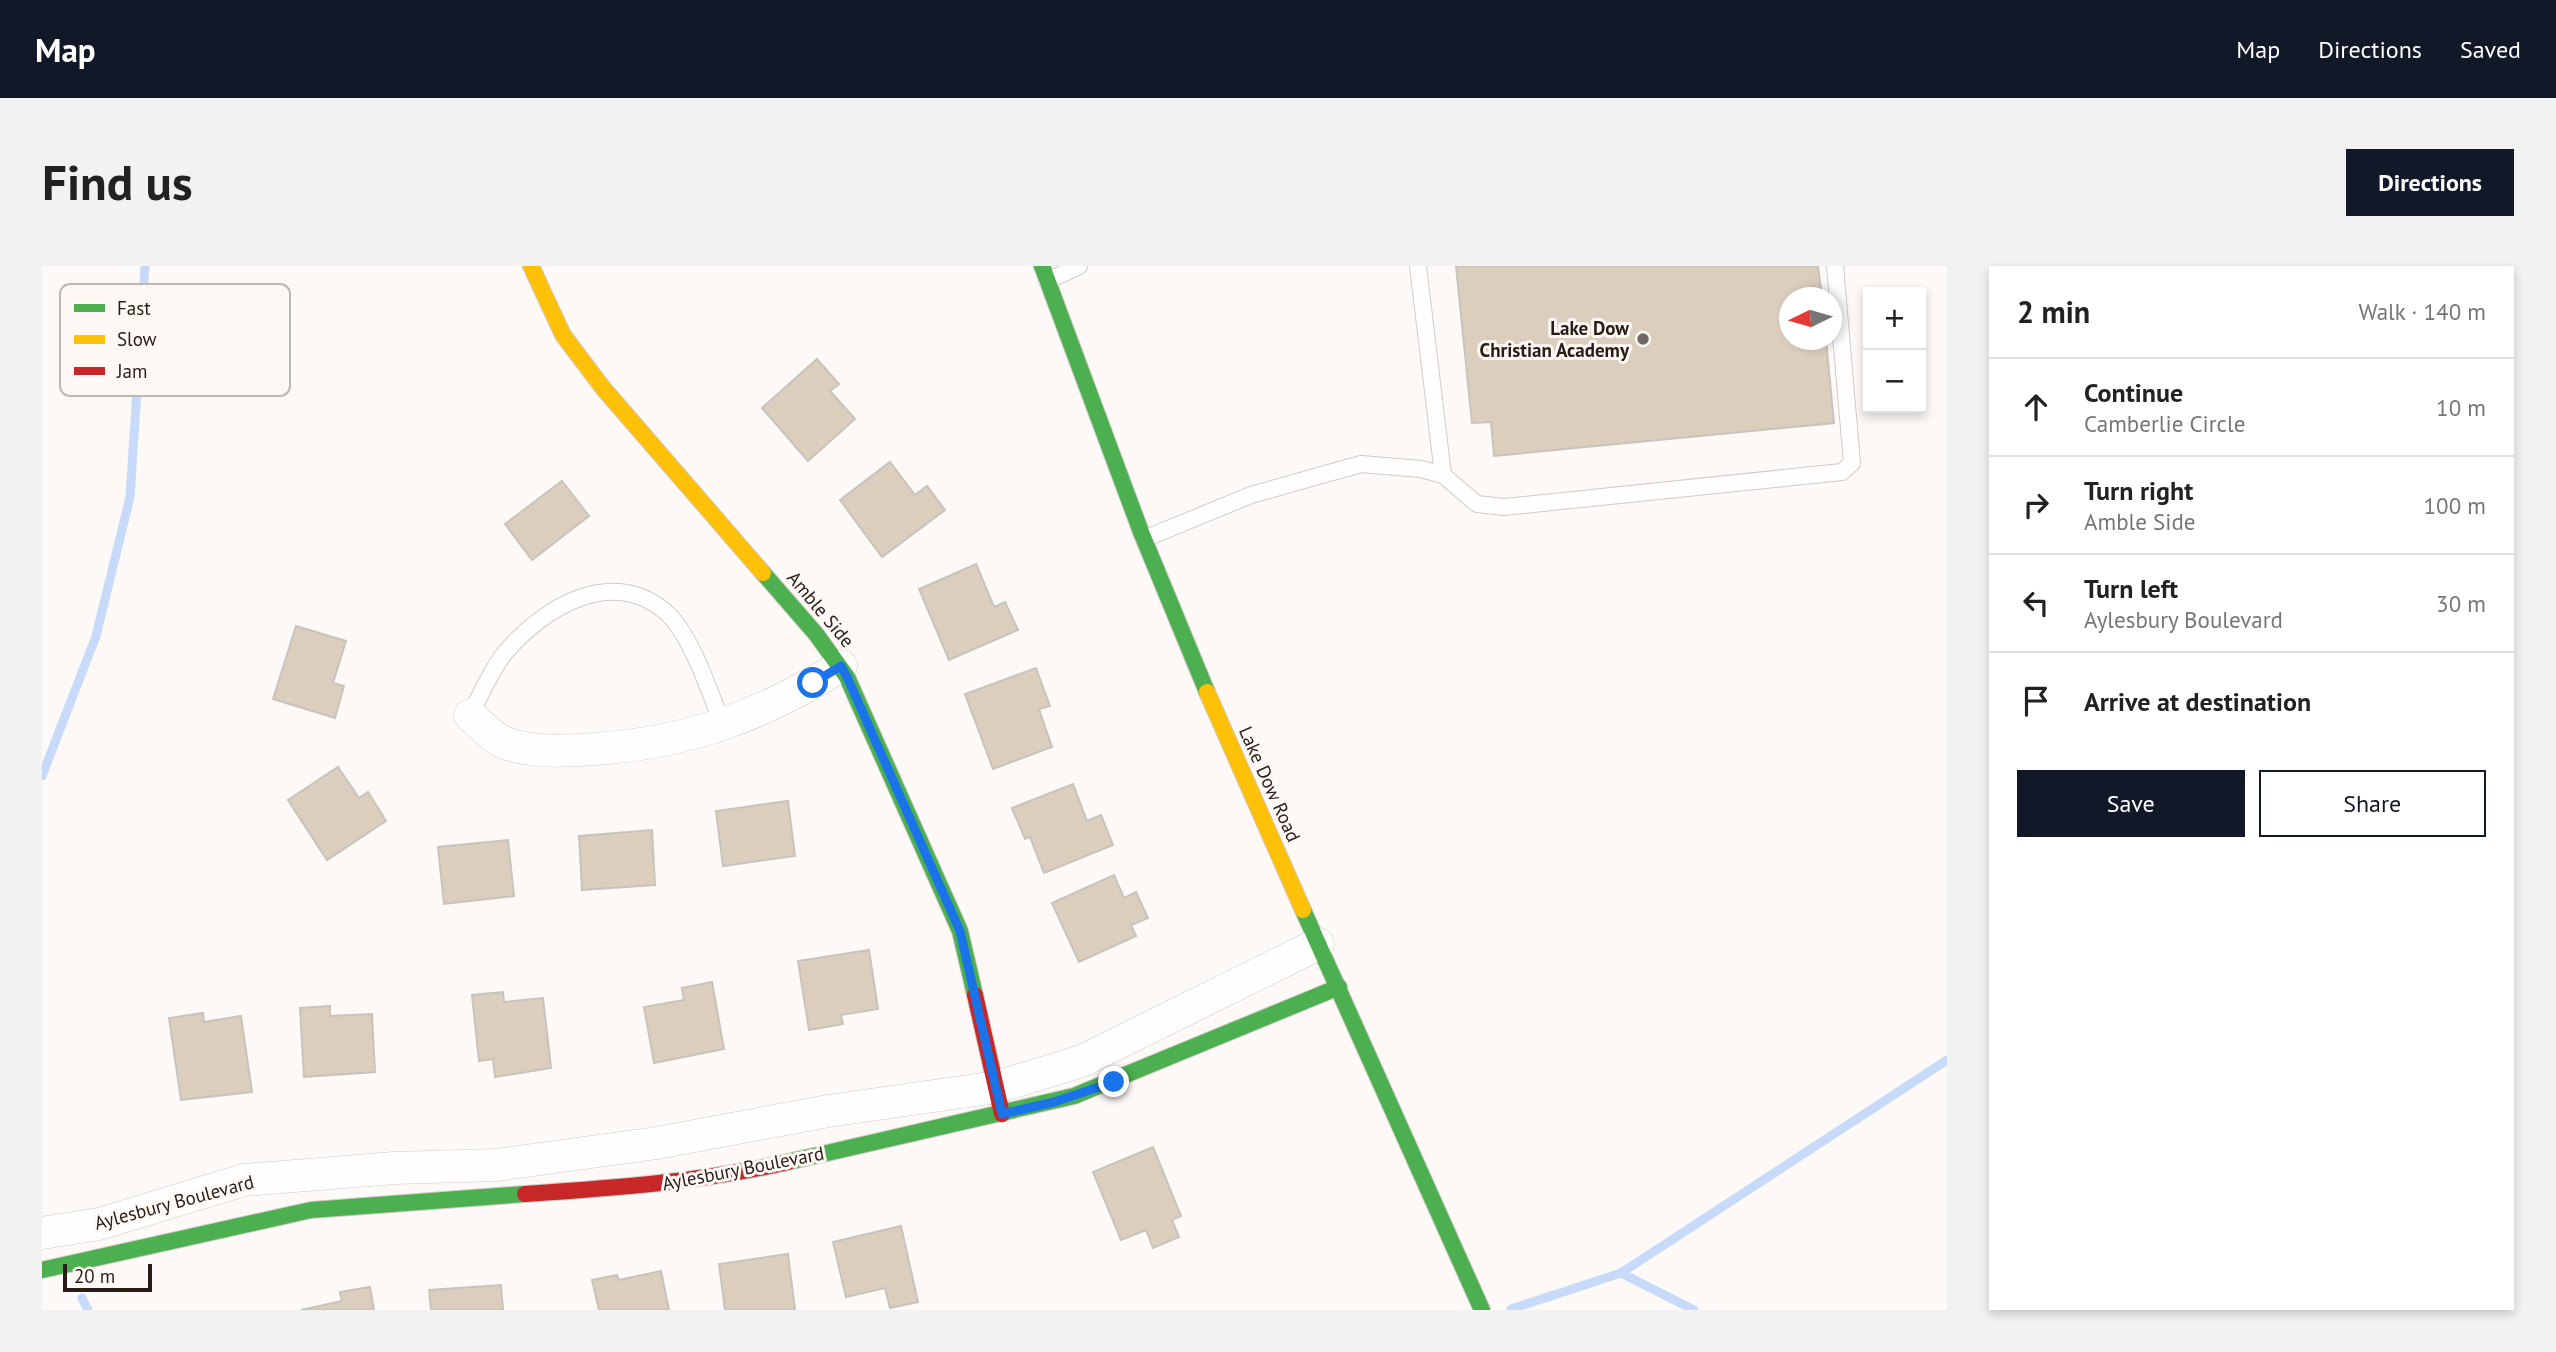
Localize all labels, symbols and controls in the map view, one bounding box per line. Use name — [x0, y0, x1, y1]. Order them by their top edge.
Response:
text: Map — [35, 28, 96, 71]
text: Map — [2236, 34, 2280, 65]
text: Directions — [2318, 34, 2422, 65]
text: Saved — [2460, 34, 2521, 65]
button: Directions — [2346, 149, 2514, 216]
text: Find us — [42, 150, 193, 214]
legend — [60, 284, 290, 396]
north arrow — [1779, 287, 1842, 350]
map controls — [1863, 287, 1926, 413]
button: + — [1863, 287, 1926, 350]
text: 2 min — [2017, 292, 2090, 331]
text: Fast — [117, 296, 151, 320]
text: Walk · 140 m — [2359, 297, 2486, 326]
place label: Lake Dow Christian Academy — [1480, 316, 1630, 362]
text: Slow — [117, 327, 157, 351]
marker: Lake Dow Christian Academy — [1635, 331, 1651, 347]
button: − — [1863, 350, 1926, 413]
text: Jam — [116, 359, 147, 383]
text: Continue — [2084, 376, 2183, 409]
icon: ahead — [2017, 388, 2055, 426]
text: 10 m — [2436, 393, 2486, 422]
text: Camberlie Circle — [2084, 409, 2245, 438]
text: Turn right — [2084, 474, 2193, 507]
icon: right — [2017, 486, 2055, 524]
text: 100 m — [2424, 491, 2486, 520]
text: Amble Side — [2084, 507, 2196, 536]
street label: Amble Side — [782, 566, 860, 652]
text: Turn left — [2084, 572, 2178, 605]
icon: left — [2017, 584, 2055, 622]
text: 30 m — [2436, 589, 2486, 618]
text: Aylesbury Boulevard — [2084, 605, 2283, 634]
route start — [797, 667, 828, 698]
icon: arrive — [2017, 682, 2055, 720]
text: Arrive at destination — [2084, 685, 2311, 718]
street label: Lake Dow Road — [1234, 723, 1306, 845]
button: Save — [2017, 770, 2245, 837]
button: Share — [2259, 770, 2486, 837]
route end — [1098, 1066, 1129, 1097]
street label: Aylesbury Boulevard — [660, 1141, 826, 1195]
street label: Aylesbury Boulevard — [92, 1169, 256, 1235]
scale bar — [63, 1261, 152, 1293]
text: 20 m — [74, 1264, 115, 1288]

